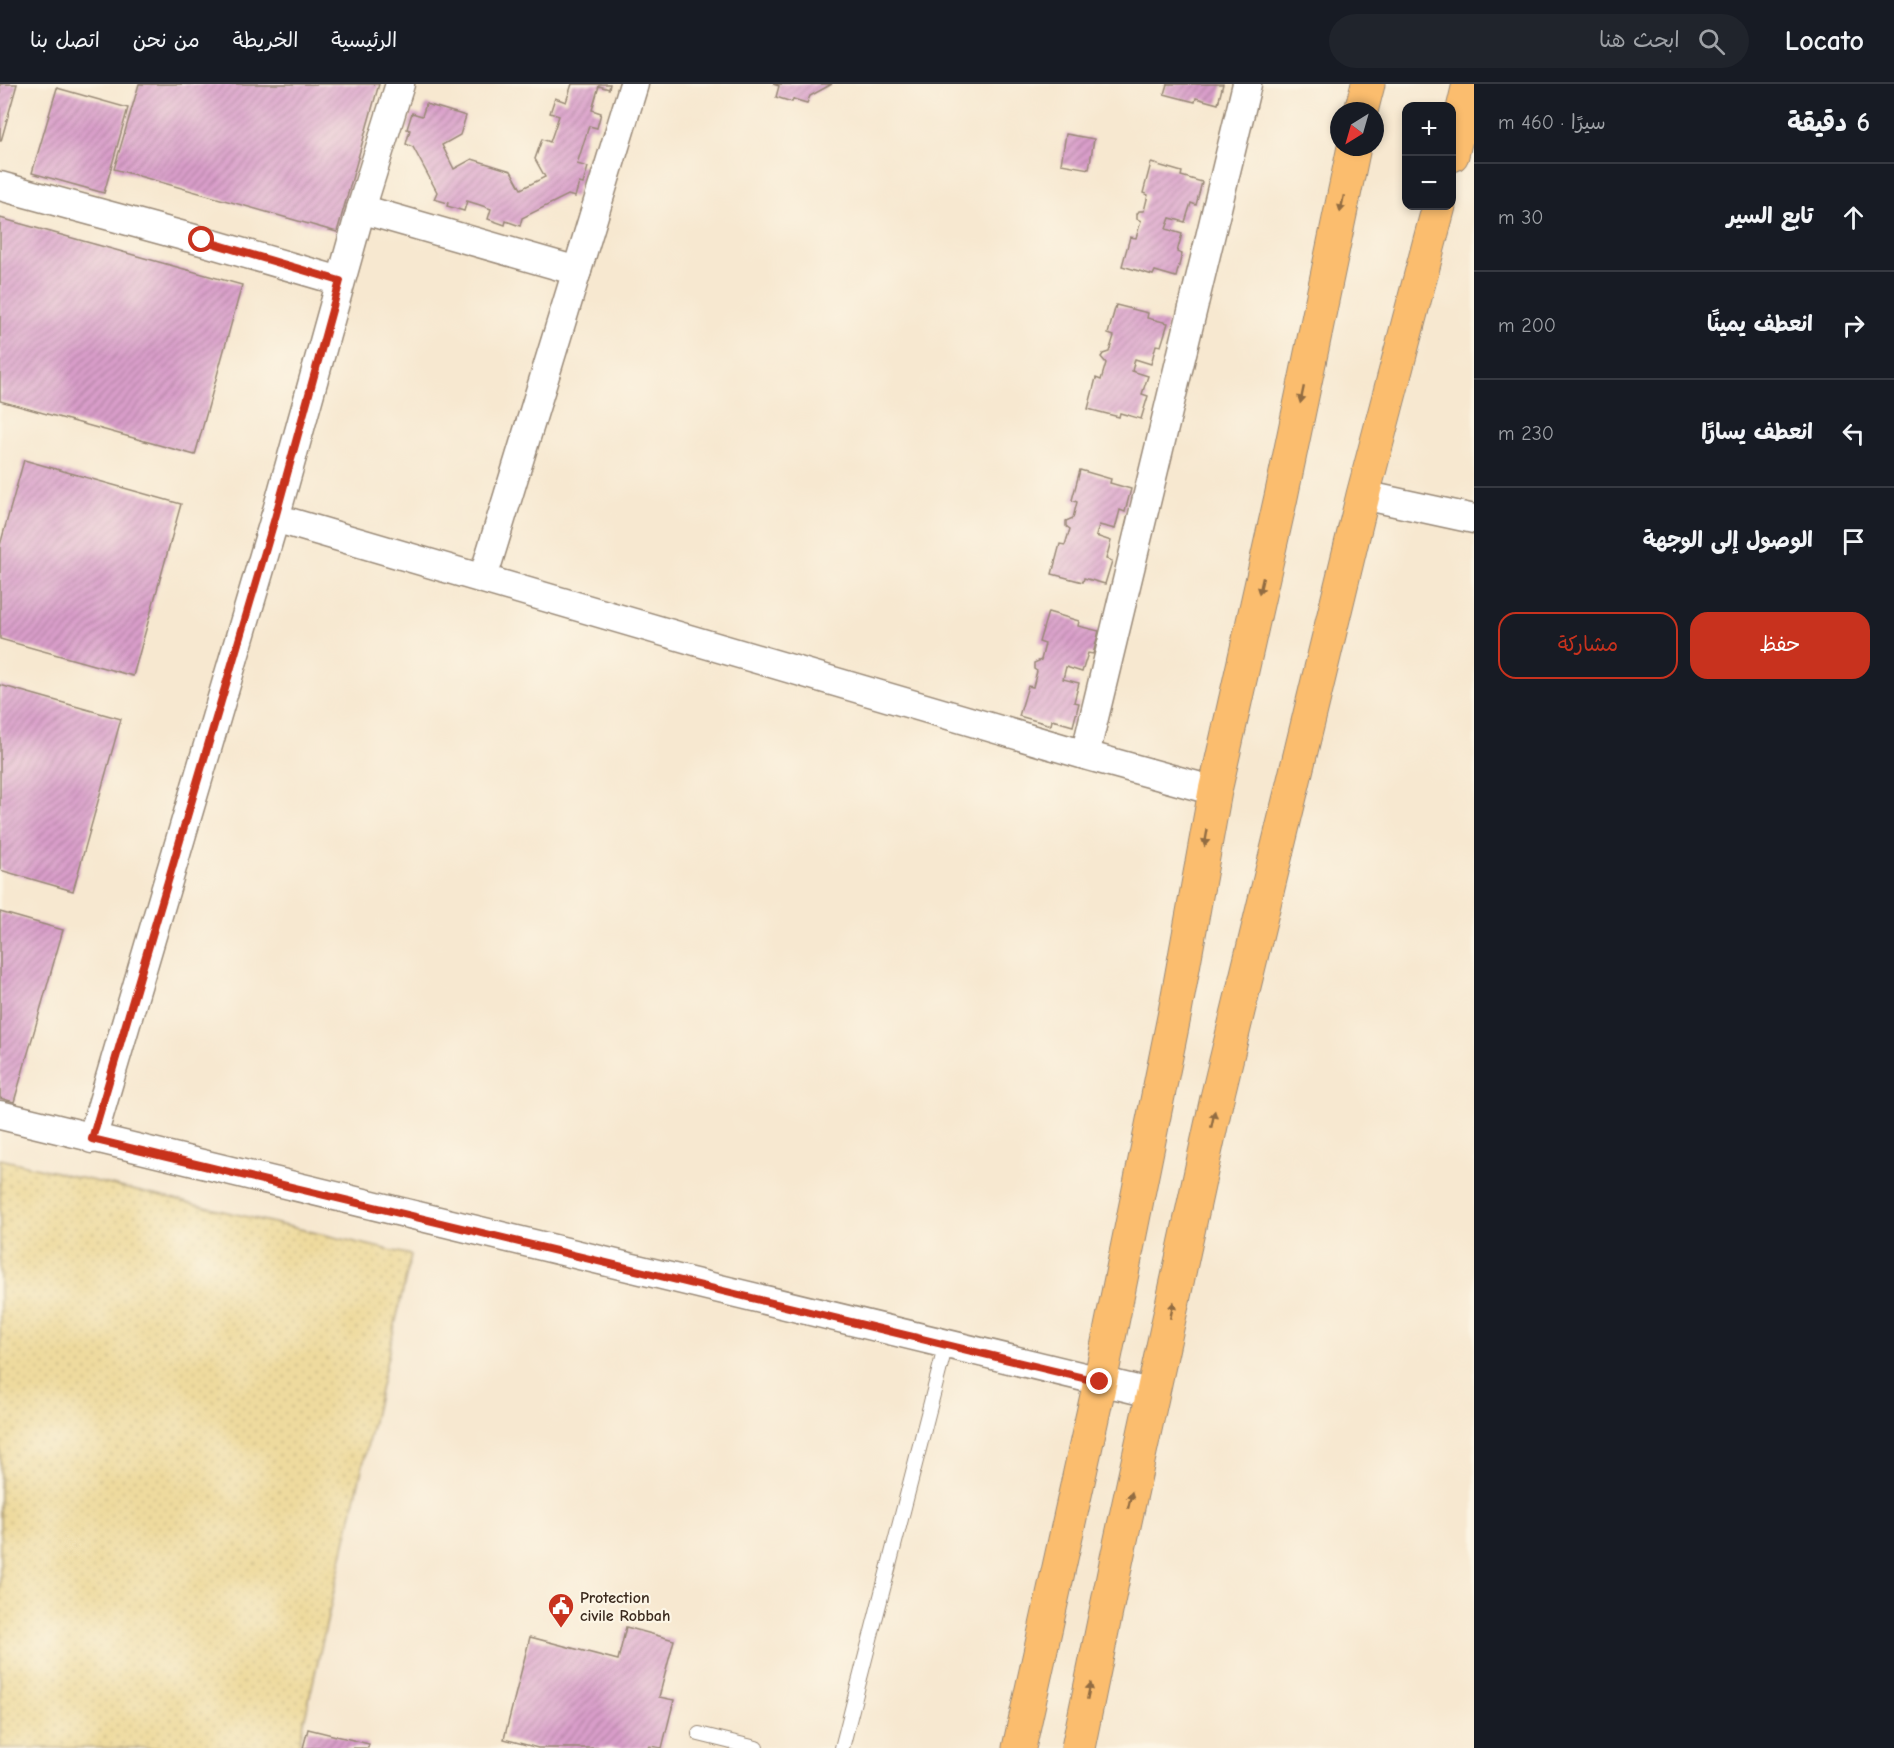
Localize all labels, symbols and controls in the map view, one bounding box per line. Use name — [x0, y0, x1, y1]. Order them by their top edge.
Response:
search box — [1329, 14, 1749, 68]
icon: search — [1695, 25, 1728, 58]
text: Locato — [1785, 25, 1864, 57]
text: ابحث هنا — [1599, 27, 1680, 53]
text: اتصل بنا — [30, 28, 100, 52]
text: من نحن — [133, 28, 200, 52]
text: الخريطة — [233, 28, 298, 52]
text: الرئيسية — [331, 28, 397, 52]
north arrow — [1330, 102, 1384, 156]
map controls — [1402, 102, 1456, 210]
button: + — [1402, 102, 1456, 156]
text: 6 دقيقة — [1787, 108, 1870, 138]
text: سيرًا · 460 m — [1498, 111, 1606, 134]
button: − — [1402, 156, 1456, 210]
one-way arrow — [1337, 195, 1346, 214]
icon: ahead — [1837, 201, 1870, 234]
text: تابع السير — [1727, 203, 1813, 229]
text: 30 m — [1498, 206, 1544, 229]
route start — [188, 226, 214, 252]
icon: right — [1837, 309, 1870, 342]
text: انعطف يمينًا — [1707, 311, 1813, 337]
text: 200 m — [1498, 314, 1556, 337]
one-way arrow — [1297, 386, 1306, 405]
icon: left — [1837, 417, 1870, 450]
text: انعطف يسارًا — [1701, 419, 1813, 445]
text: 230 m — [1498, 422, 1554, 445]
icon: arrive — [1837, 525, 1870, 558]
text: الوصول إلى الوجهة — [1643, 527, 1813, 553]
one-way arrow — [1256, 576, 1265, 595]
button: مشاركة — [1498, 612, 1678, 679]
button: حفظ — [1690, 612, 1870, 679]
one-way arrow — [1202, 829, 1211, 848]
one-way arrow — [1208, 1110, 1218, 1128]
one-way arrow — [1168, 1300, 1177, 1319]
route end — [1086, 1368, 1112, 1394]
one-way arrow — [1125, 1491, 1135, 1509]
place label: Protection civile Robbah — [580, 1589, 670, 1625]
public building icon: Protection civile Robbah — [546, 1591, 576, 1629]
one-way arrow — [1085, 1681, 1094, 1700]

